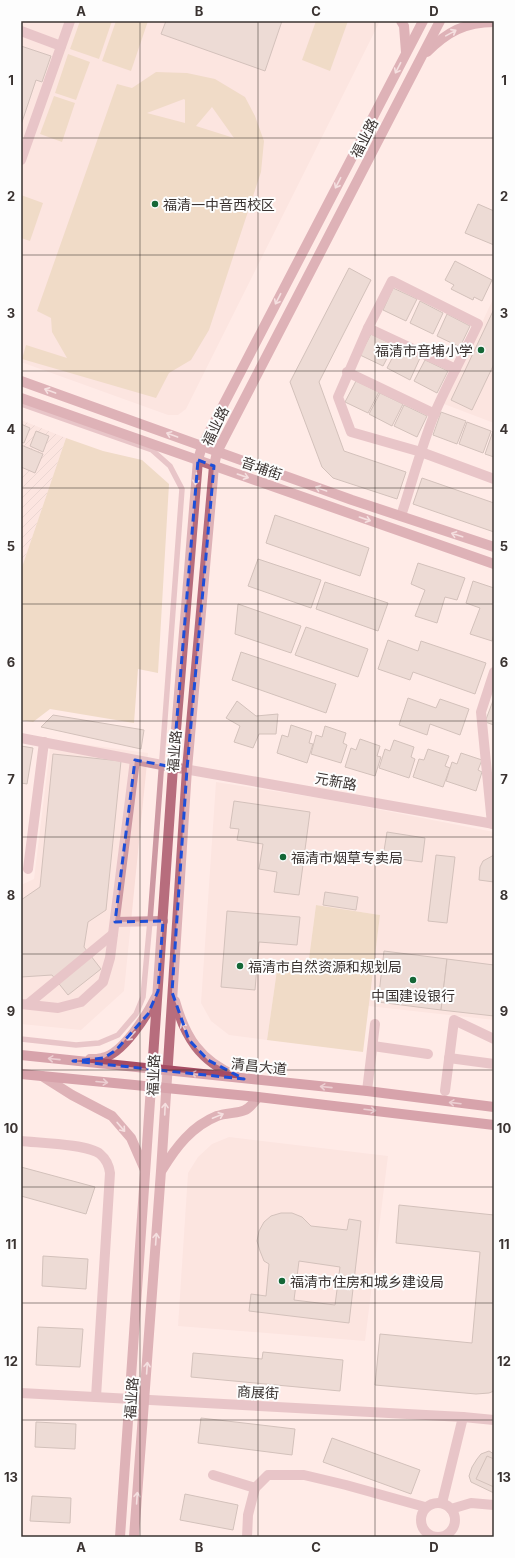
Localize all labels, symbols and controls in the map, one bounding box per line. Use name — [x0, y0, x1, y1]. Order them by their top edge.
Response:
text: A — [76, 3, 86, 19]
text: B — [195, 3, 204, 19]
text: C — [311, 3, 321, 19]
text: D — [429, 3, 439, 19]
one-way arrow — [445, 29, 457, 36]
one-way arrow — [394, 62, 402, 74]
text: 1 — [8, 72, 14, 88]
text: 1 — [501, 72, 507, 88]
street label: 福业路 — [347, 115, 381, 161]
one-way arrow — [334, 177, 342, 189]
text: 2 — [7, 188, 15, 204]
text: 2 — [500, 188, 508, 204]
place label: 福清一中音西校区 — [163, 196, 275, 213]
marker: 福清一中音西校区 — [150, 199, 160, 209]
one-way arrow — [274, 293, 282, 305]
text: 3 — [7, 305, 15, 321]
text: 3 — [500, 305, 508, 321]
place label: 福清市音埔小学 — [375, 342, 473, 359]
marker: 福清市音埔小学 — [476, 345, 486, 355]
one-way arrow — [43, 387, 56, 394]
street label: 福业路 — [198, 403, 232, 449]
text: 4 — [7, 421, 16, 437]
text: 4 — [500, 421, 509, 437]
one-way arrow — [166, 431, 178, 439]
street label: 音埔街 — [239, 453, 285, 483]
one-way arrow — [193, 473, 200, 486]
one-way arrow — [236, 473, 249, 480]
one-way arrow — [315, 484, 327, 492]
one-way arrow — [359, 516, 372, 523]
one-way arrow — [451, 531, 464, 538]
text: 5 — [7, 538, 15, 554]
text: 5 — [500, 538, 508, 554]
text: 6 — [7, 654, 15, 670]
text: 6 — [500, 654, 508, 670]
street label: 福业路 — [164, 729, 184, 773]
street label: 元新路 — [314, 769, 358, 793]
text: 7 — [7, 771, 15, 787]
text: 7 — [500, 771, 508, 787]
place label: 福清市烟草专卖局 — [291, 849, 403, 866]
marker: 福清市烟草专卖局 — [278, 852, 288, 862]
text: 8 — [7, 887, 15, 903]
text: 8 — [500, 887, 508, 903]
place label: 福清市自然资源和规划局 — [248, 958, 402, 975]
marker: 福清市自然资源和规划局 — [235, 961, 245, 971]
marker: 中国建设银行 — [408, 975, 418, 985]
place label: 中国建设银行 — [371, 987, 455, 1004]
text: 9 — [7, 1003, 15, 1019]
text: 9 — [500, 1003, 508, 1019]
one-way arrow — [179, 1023, 187, 1035]
one-way arrow — [126, 1031, 135, 1041]
street label: 福业路 — [143, 1054, 163, 1096]
one-way arrow — [48, 1055, 61, 1062]
street label: 清昌大道 — [230, 1055, 288, 1077]
one-way arrow — [191, 1070, 204, 1078]
one-way arrow — [95, 1078, 108, 1085]
one-way arrow — [320, 1083, 333, 1091]
one-way arrow — [449, 1099, 462, 1106]
one-way arrow — [161, 1103, 169, 1116]
one-way arrow — [363, 1106, 376, 1114]
one-way arrow — [212, 1112, 224, 1120]
text: 10 — [4, 1120, 18, 1136]
text: 10 — [497, 1120, 511, 1136]
one-way arrow — [116, 1122, 125, 1132]
one-way arrow — [153, 1233, 160, 1246]
text: 11 — [5, 1236, 17, 1252]
text: 11 — [498, 1236, 510, 1252]
place label: 福清市住房和城乡建设局 — [290, 1273, 444, 1290]
marker: 福清市住房和城乡建设局 — [277, 1276, 287, 1286]
text: 12 — [4, 1353, 18, 1369]
text: 12 — [497, 1353, 511, 1369]
one-way arrow — [143, 1362, 150, 1375]
street label: 福业路 — [121, 1376, 141, 1420]
street label: 商展街 — [237, 1382, 279, 1402]
text: 13 — [4, 1469, 18, 1485]
text: 13 — [497, 1469, 511, 1485]
one-way arrow — [134, 1492, 141, 1505]
text: A — [76, 1539, 86, 1555]
text: B — [195, 1539, 204, 1555]
text: C — [311, 1539, 321, 1555]
text: D — [429, 1539, 439, 1555]

